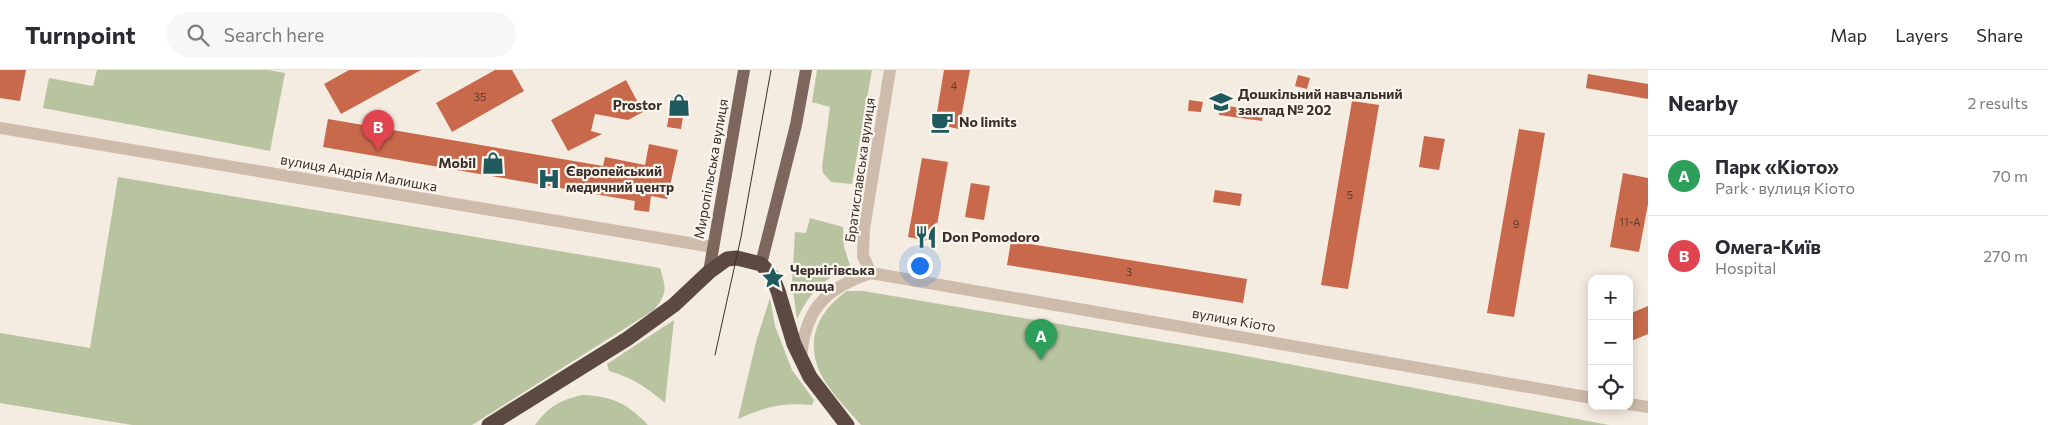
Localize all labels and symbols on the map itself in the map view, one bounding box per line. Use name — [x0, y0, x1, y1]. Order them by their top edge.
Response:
house number: 4 — [951, 79, 958, 92]
place label: Дошкільний навчальний заклад № 202 — [1238, 85, 1403, 118]
school or university icon: Дошкільний навчальний заклад № 202 — [1208, 89, 1234, 115]
house number: 35 — [474, 90, 486, 103]
shop icon: Prostor — [666, 92, 692, 118]
place label: Prostor — [613, 96, 662, 113]
street label: Миропільська вулиця — [690, 97, 731, 240]
street label: Братиславська вулиця — [841, 97, 878, 243]
cafe icon: No limits — [929, 109, 955, 135]
pin: B — [362, 110, 394, 151]
place label: No limits — [959, 113, 1017, 130]
street label: вулиця Андрія Малишка — [279, 150, 439, 195]
shop icon: Mobil — [480, 150, 506, 176]
place label: Mobil — [438, 154, 476, 171]
place label: Європейський медичний центр — [566, 162, 674, 195]
hospital icon: Європейський медичний центр — [536, 166, 562, 192]
house number: 5 — [1347, 188, 1353, 201]
house number: 11-А — [1619, 215, 1641, 228]
house number: 9 — [1513, 217, 1520, 230]
restaurant icon: Don Pomodoro — [913, 224, 939, 250]
place label: Don Pomodoro — [942, 228, 1040, 245]
your location — [907, 253, 933, 279]
place label: Чернігівська площа — [790, 261, 875, 294]
place icon: Чернігівська площа — [760, 265, 786, 291]
house number: 3 — [1126, 265, 1132, 278]
street label: вулиця Кіото — [1191, 304, 1277, 335]
pin: A — [1025, 319, 1057, 360]

